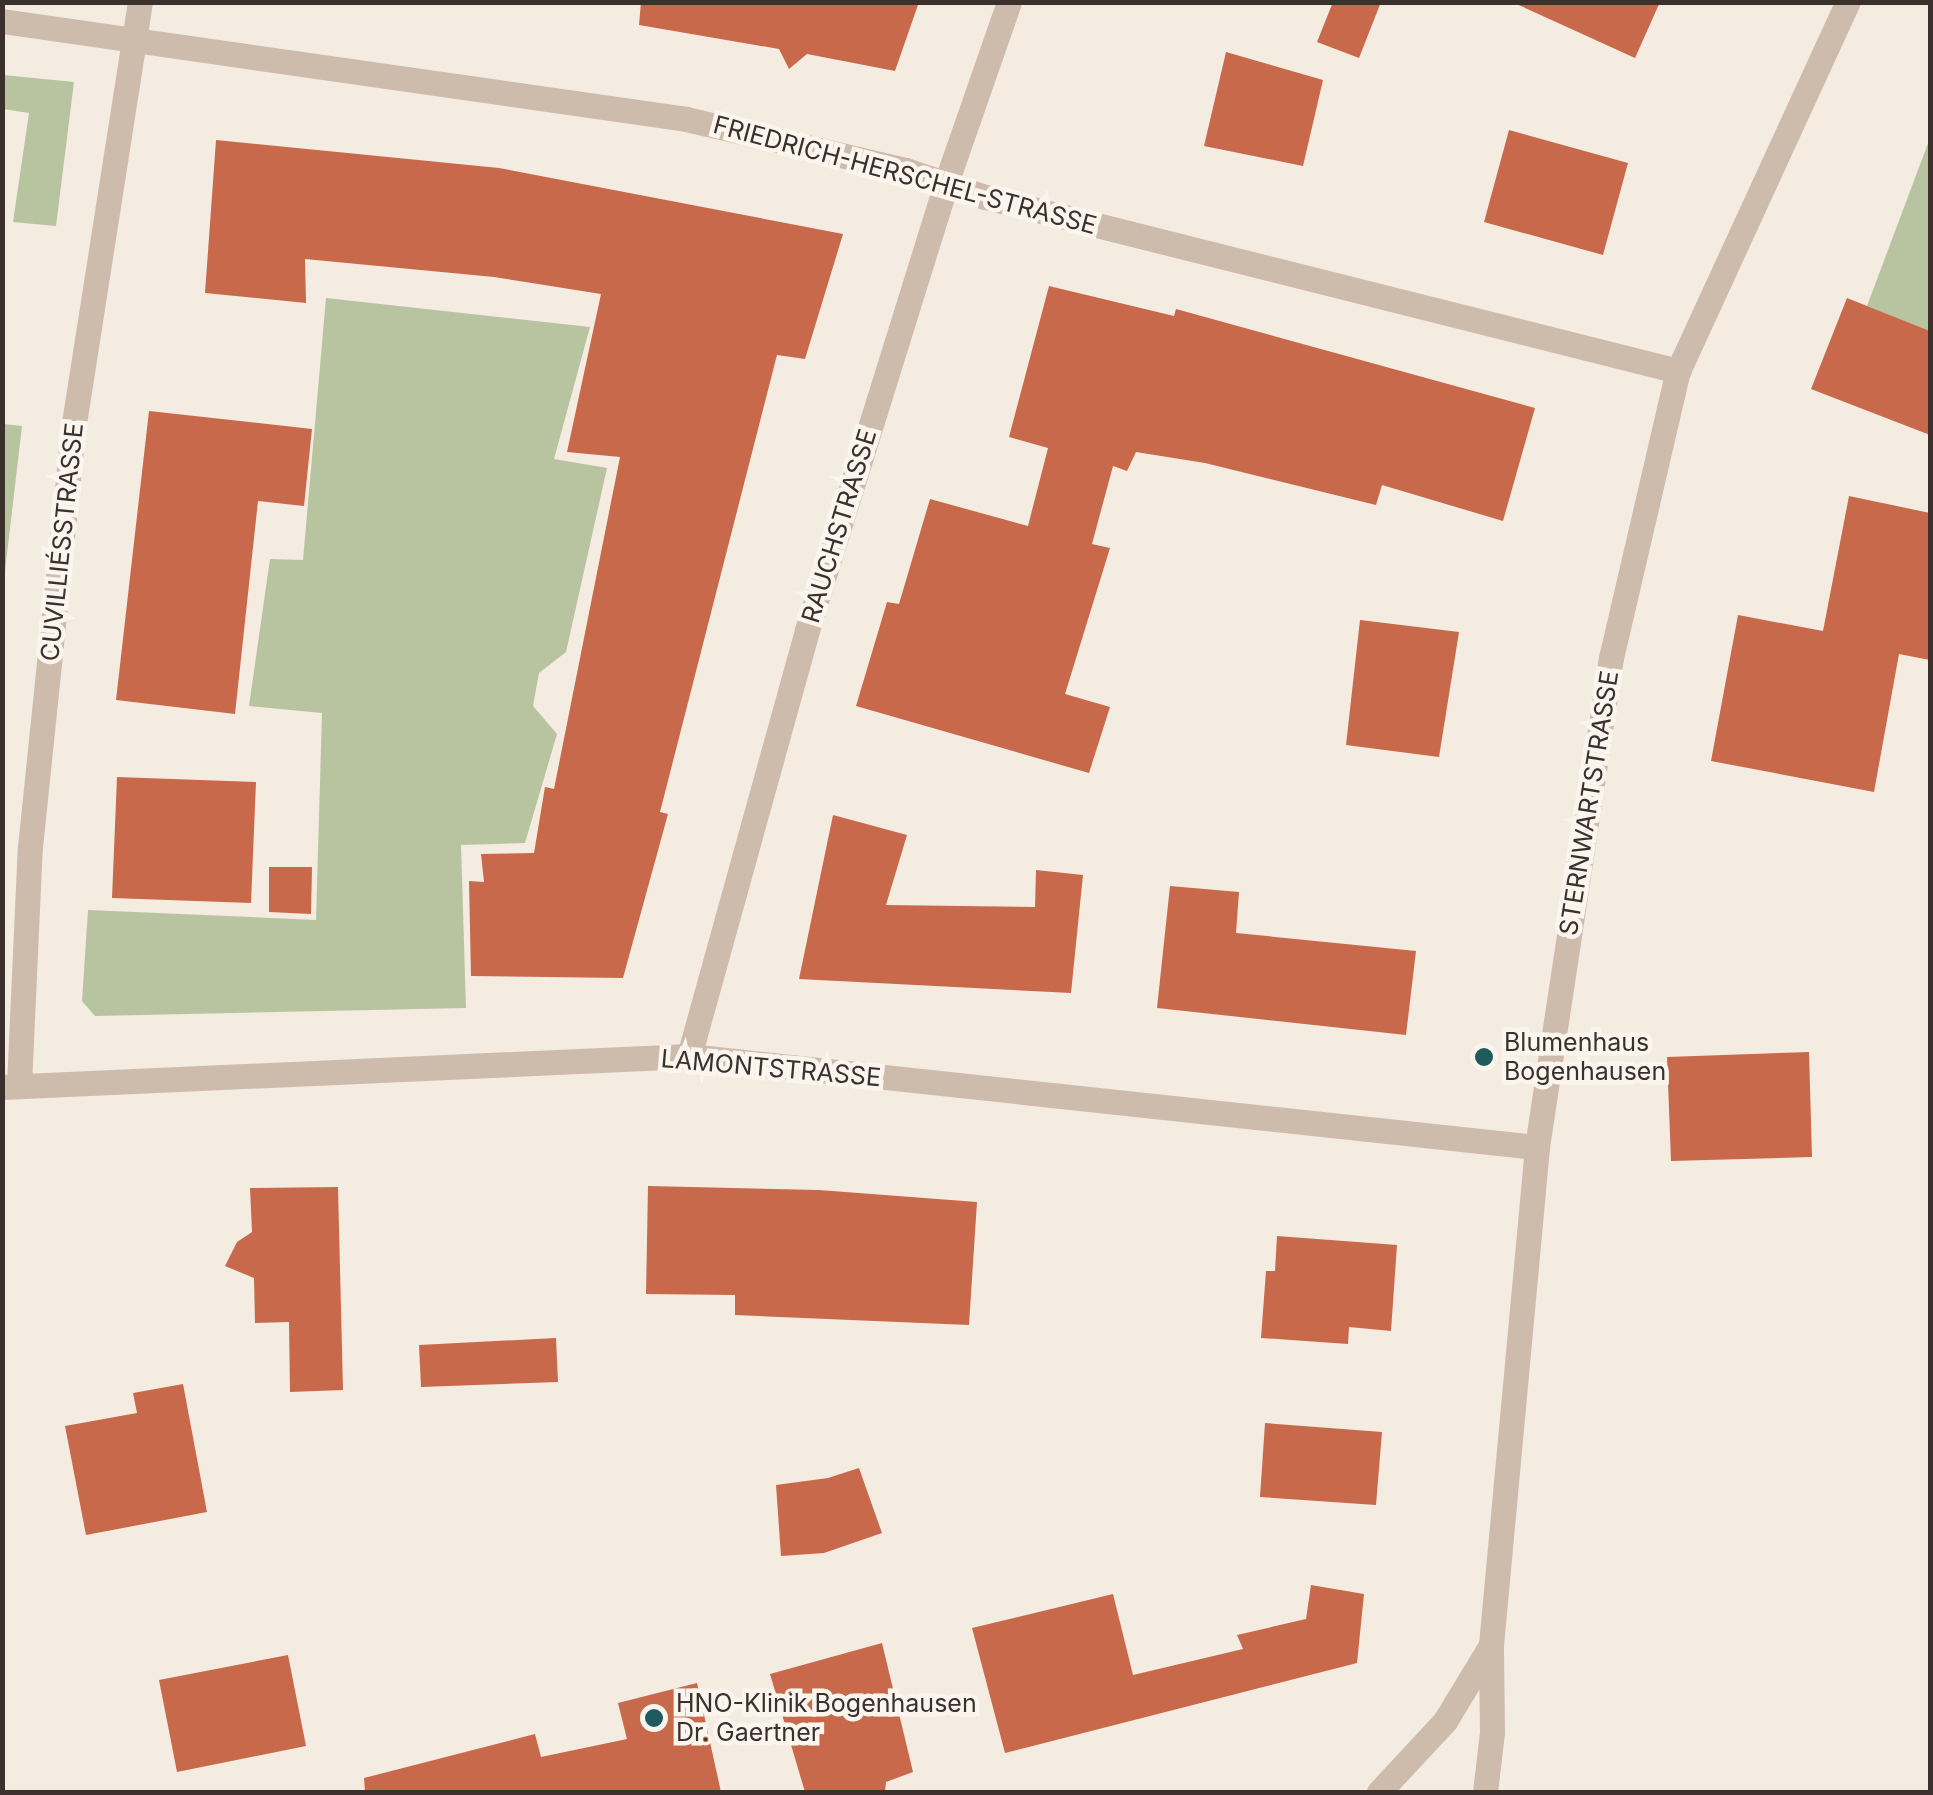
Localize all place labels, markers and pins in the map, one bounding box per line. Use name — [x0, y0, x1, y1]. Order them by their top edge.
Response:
place label: Blumenhaus Bogenhausen — [1504, 1028, 1666, 1087]
marker: Blumenhaus Bogenhausen — [1473, 1046, 1495, 1068]
place label: HNO-Klinik Bogenhausen Dr. Gaertner — [676, 1689, 977, 1748]
marker: HNO-Klinik Bogenhausen Dr. Gaertner — [641, 1705, 667, 1731]

